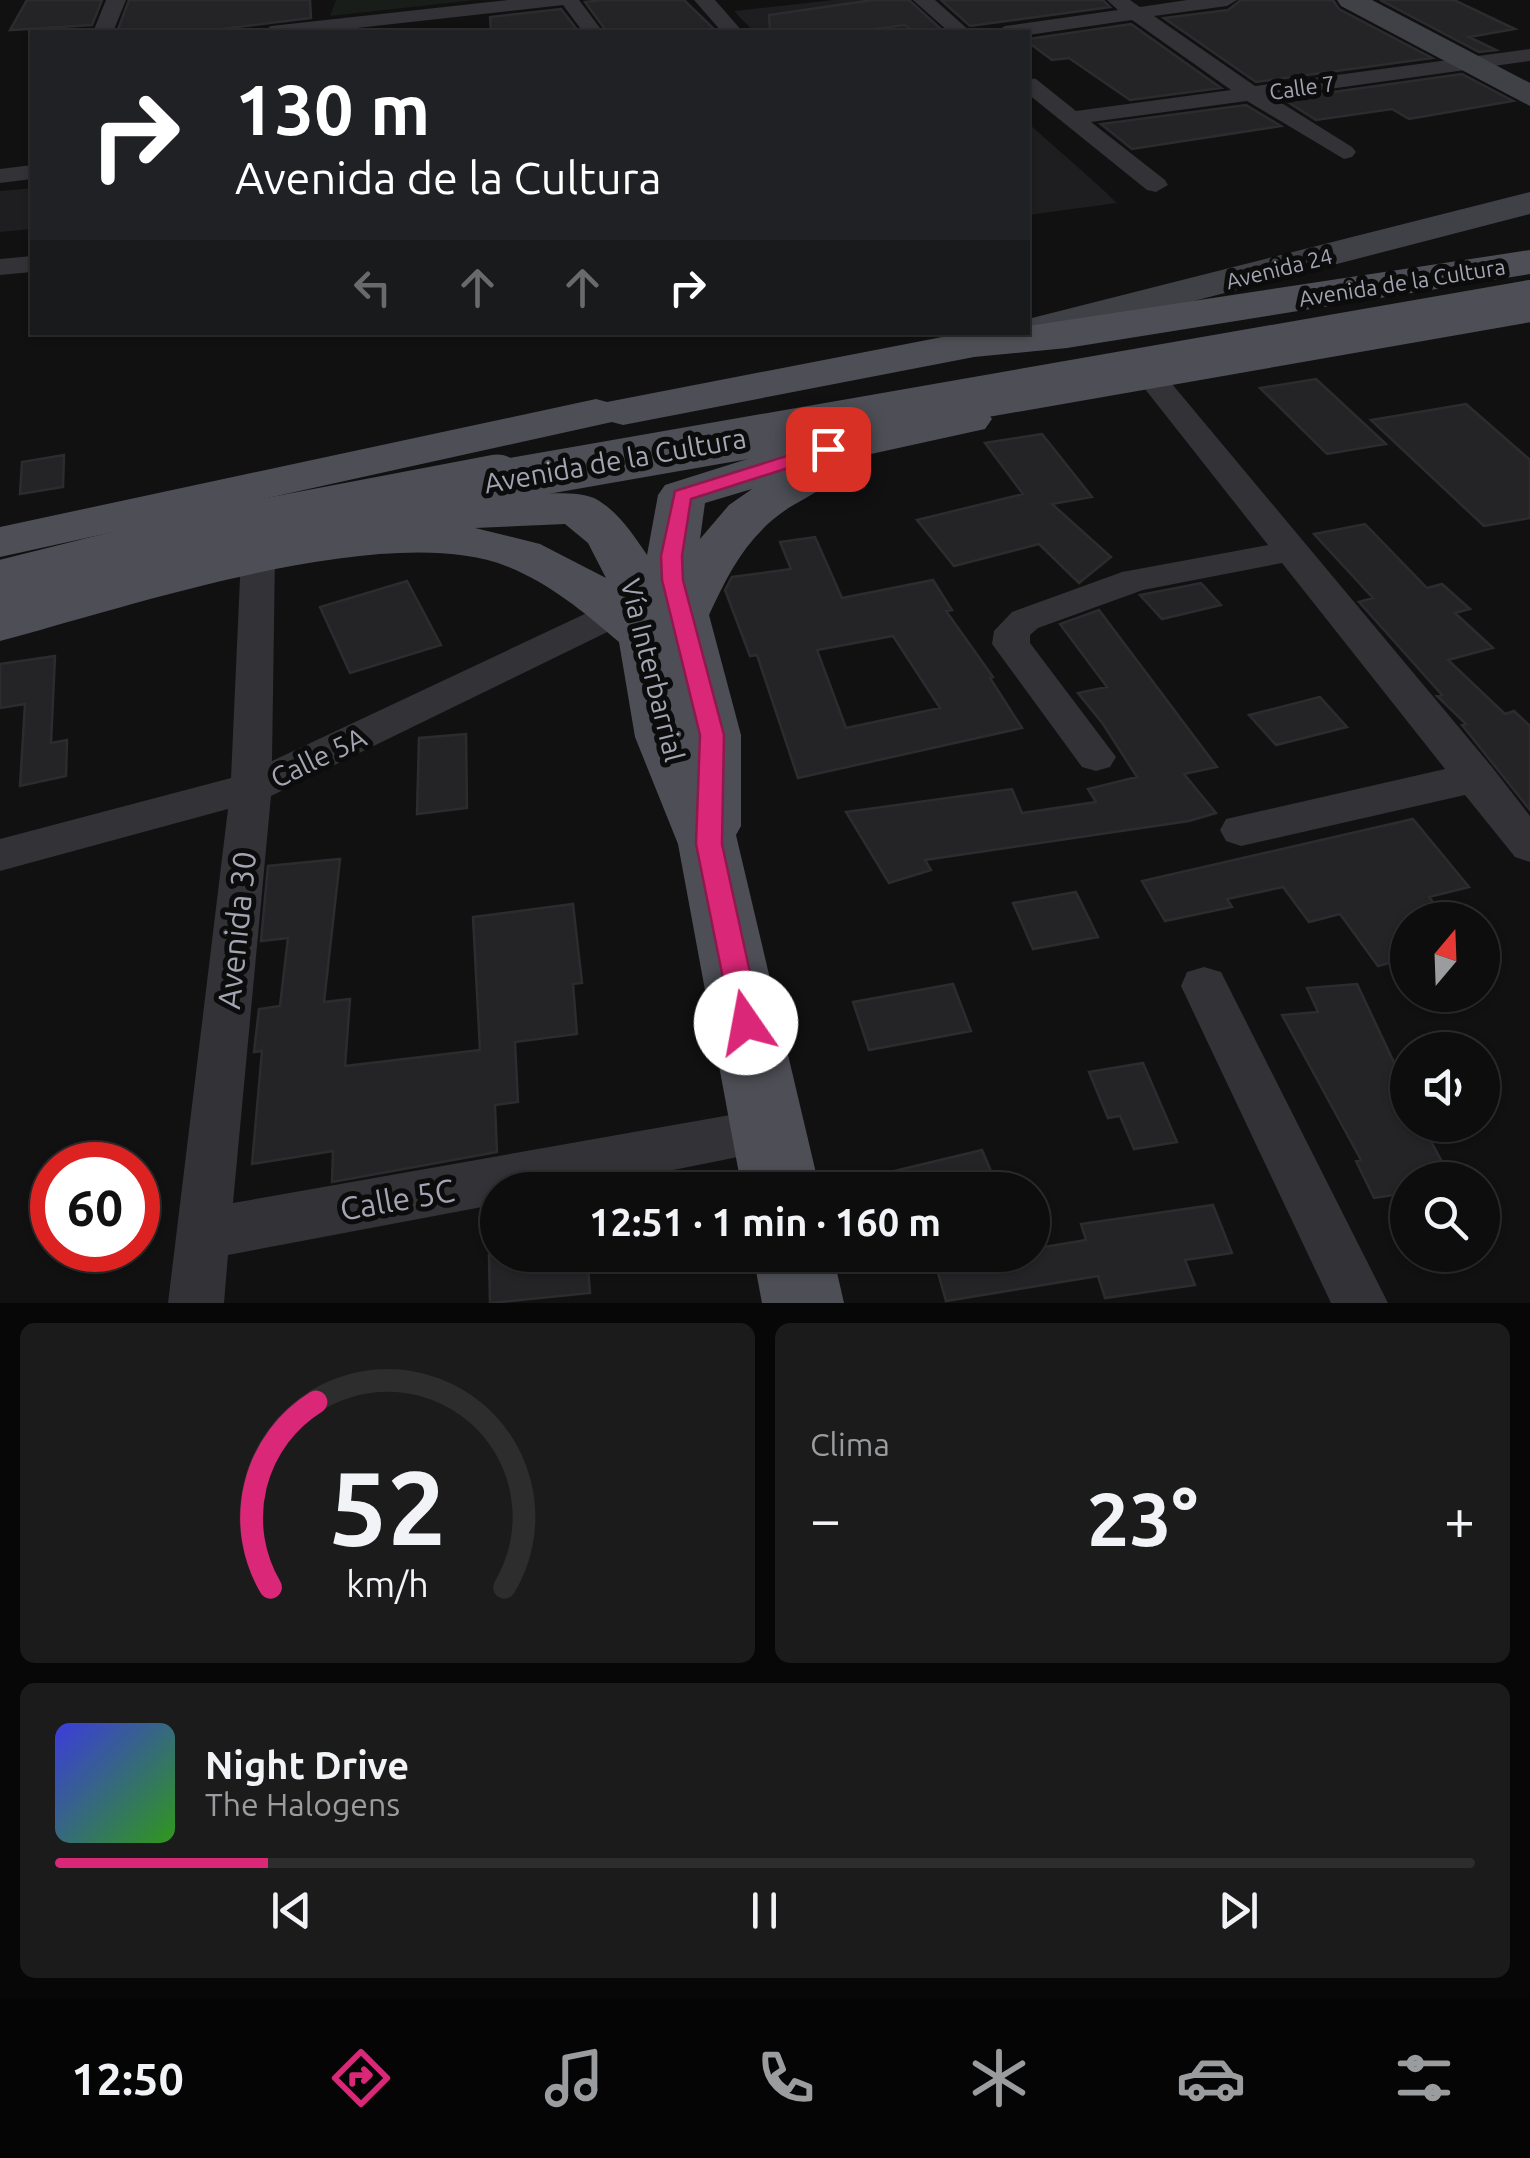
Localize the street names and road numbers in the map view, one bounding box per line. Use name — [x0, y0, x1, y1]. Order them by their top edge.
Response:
street label: Calle 7 — [1268, 70, 1336, 104]
street label: Avenida 24 — [1223, 243, 1335, 293]
street label: Avenida de la Cultura — [1297, 253, 1507, 311]
street label: Avenida de la Cultura — [482, 422, 748, 498]
street label: Vía Interbarrial — [615, 576, 691, 764]
street label: Calle 5A — [265, 721, 371, 793]
street label: Avenida 30 — [210, 849, 262, 1011]
street label: Calle 5C — [337, 1171, 457, 1227]

